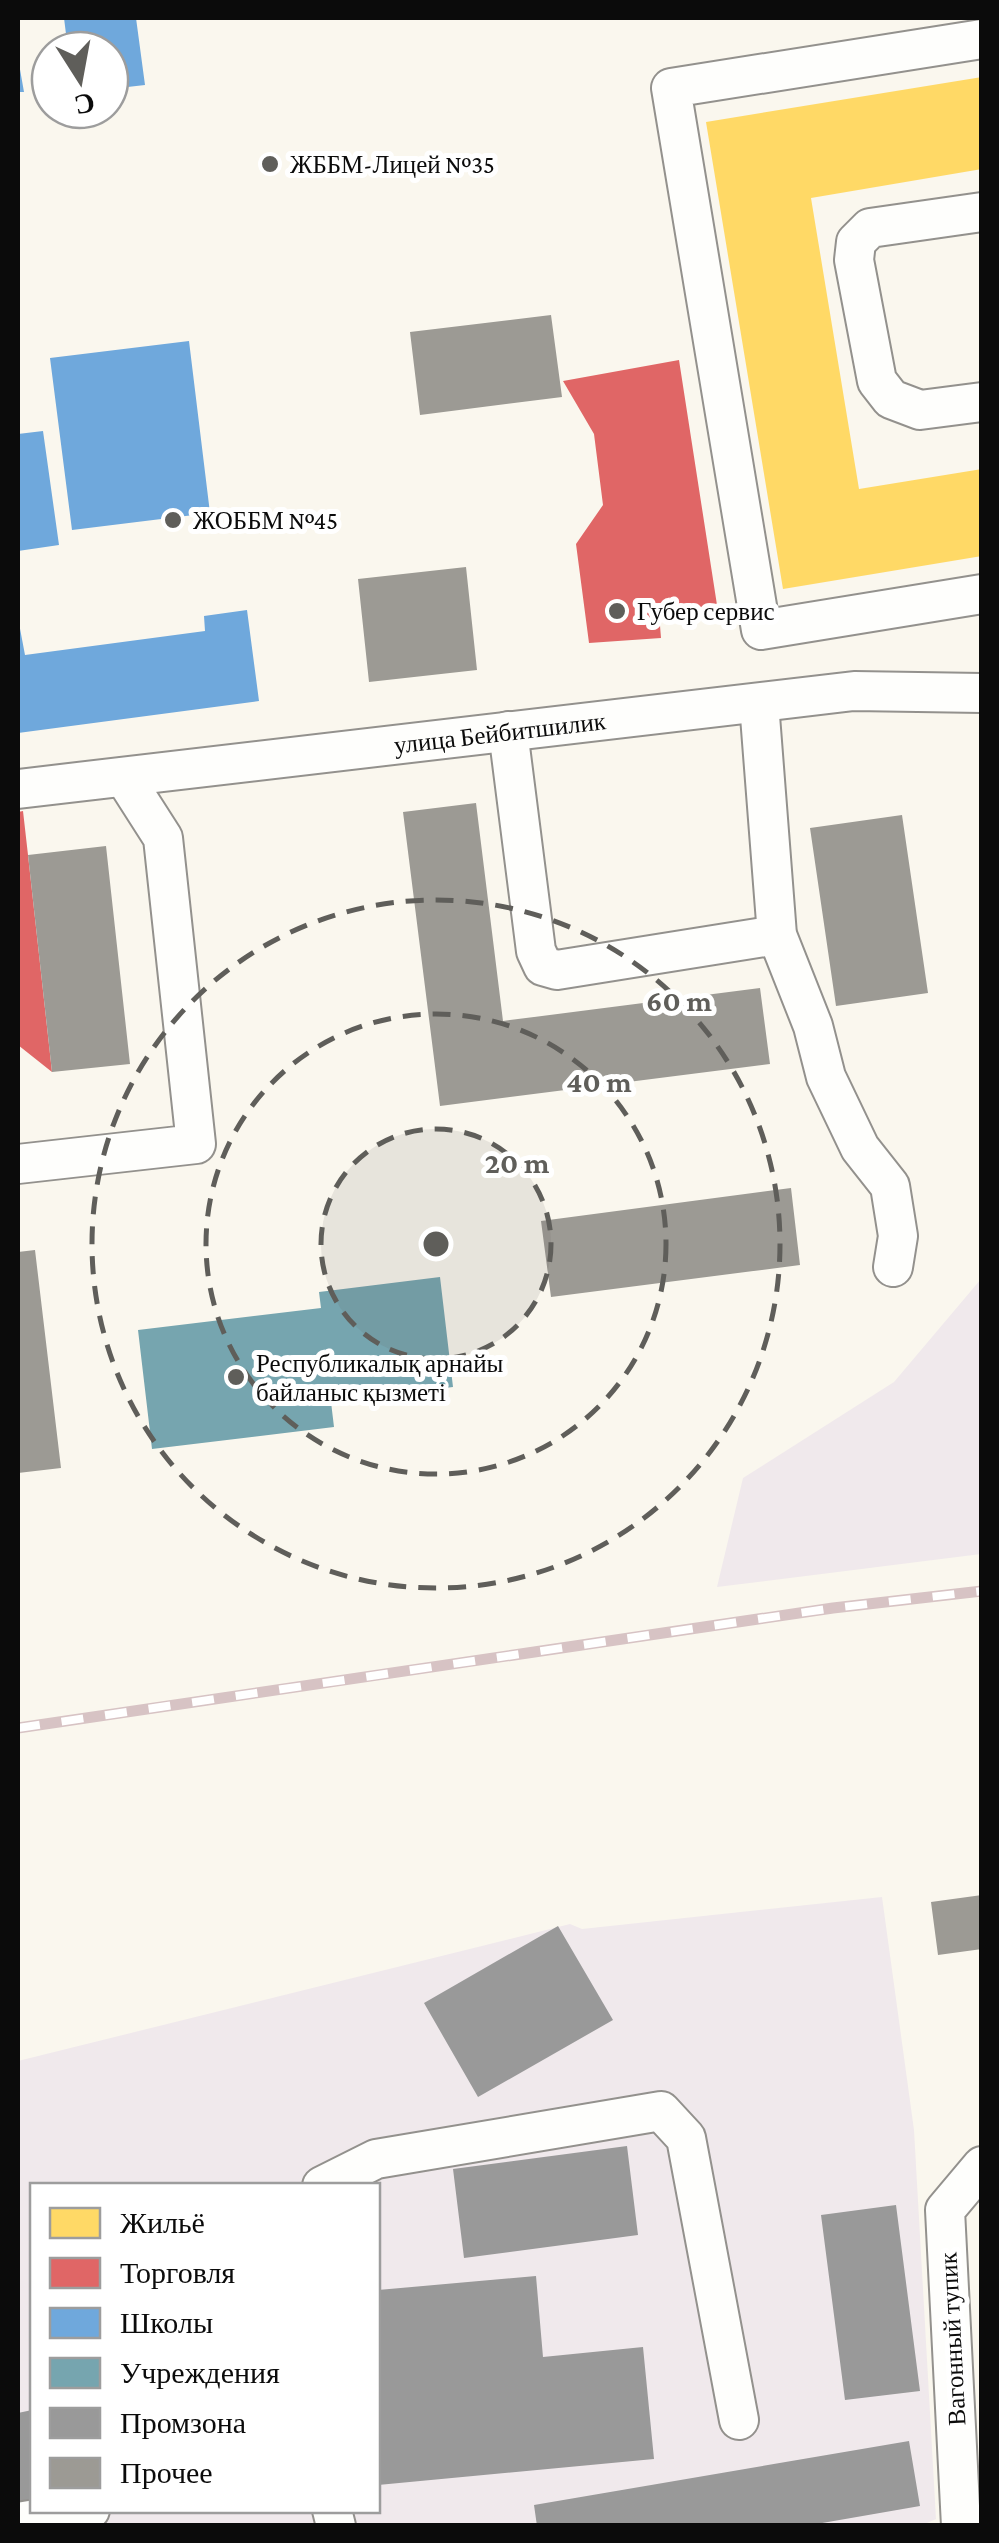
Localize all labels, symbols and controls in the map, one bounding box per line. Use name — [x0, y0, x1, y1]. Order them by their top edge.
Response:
north arrow — [30, 30, 130, 130]
text: С — [72, 87, 98, 121]
place label: ЖББМ-Лицей №35 — [290, 151, 495, 178]
marker: ЖББМ-Лицей №35 — [259, 153, 281, 175]
place label: ЖОББМ №45 — [193, 507, 338, 534]
marker: ЖОББМ №45 — [162, 509, 184, 531]
place label: Губер сервис — [637, 598, 775, 625]
marker: Губер сервис — [606, 600, 628, 622]
street label: улица Бейбитшилик — [392, 707, 608, 759]
text: 60 m — [646, 984, 712, 1017]
text: 40 m — [566, 1065, 632, 1098]
text: 20 m — [485, 1146, 550, 1179]
centre of rings — [418, 1226, 454, 1262]
place label: Республикалық арнайы байланыс қызметі — [256, 1350, 504, 1406]
marker: Республикалық арнайы байланыс қызметі — [225, 1366, 247, 1388]
legend — [30, 2183, 380, 2513]
text: Жильё — [120, 2206, 205, 2239]
street label: Вагонный тупик — [934, 2251, 971, 2426]
text: Торговля — [120, 2256, 235, 2289]
text: Школы — [120, 2306, 213, 2339]
text: Учреждения — [120, 2356, 280, 2389]
text: Промзона — [120, 2406, 246, 2439]
text: Прочее — [120, 2456, 213, 2489]

